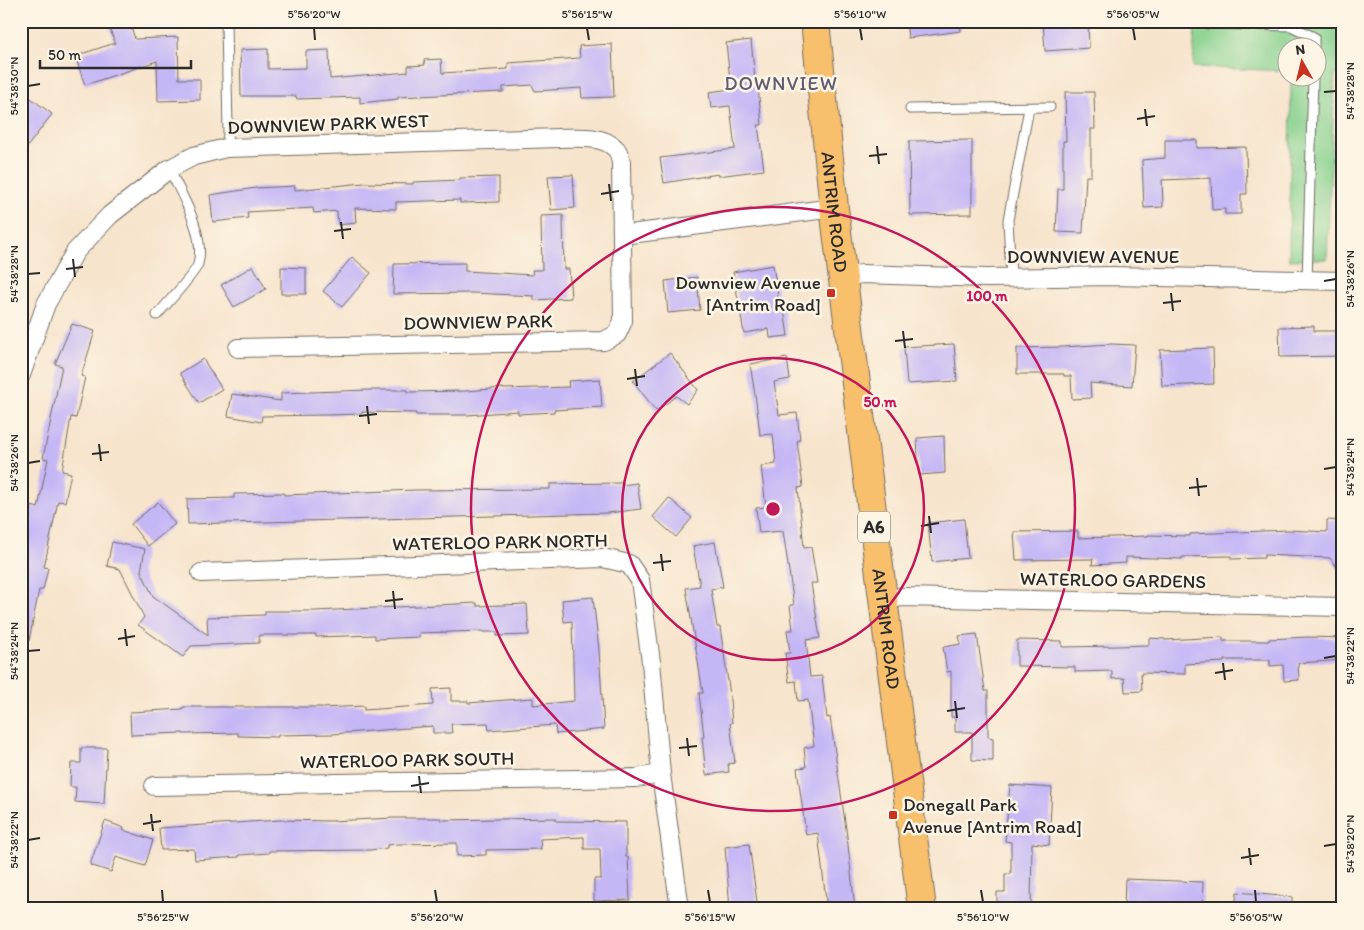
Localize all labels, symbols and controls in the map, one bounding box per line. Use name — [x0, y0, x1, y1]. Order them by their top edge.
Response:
text: 5°56'20"W — [287, 7, 341, 21]
text: 5°56'15"W — [561, 7, 613, 21]
text: 5°56'10"W — [834, 7, 886, 21]
text: 5°56'05"W — [1106, 7, 1160, 21]
scale bar — [40, 38, 191, 70]
north arrow — [1276, 38, 1326, 88]
text: N — [1294, 41, 1306, 59]
text: 50 m — [48, 46, 81, 64]
text: 54°38'30"N — [7, 57, 21, 115]
text: 54°38'28"N — [1343, 62, 1357, 120]
district label: DOWNVIEW — [724, 71, 838, 95]
street label: DOWNVIEW PARK WEST — [227, 109, 430, 139]
street label: ANTRIM ROAD — [817, 150, 853, 274]
text: 54°38'28"N — [7, 245, 21, 303]
street label: DOWNVIEW AVENUE — [1007, 245, 1179, 268]
text: 54°38'26"N — [1343, 250, 1357, 308]
place label: Downview Avenue [Antrim Road] — [675, 271, 821, 316]
marker: Downview Avenue [Antrim Road] — [825, 287, 837, 299]
text: 100 m — [966, 287, 1008, 305]
street label: DOWNVIEW PARK — [403, 309, 553, 335]
text: 50 m — [863, 393, 897, 411]
text: 54°38'26"N — [7, 434, 21, 492]
text: 54°38'24"N — [1343, 438, 1357, 496]
centre of rings — [764, 500, 782, 518]
road number: A6 — [858, 512, 890, 542]
street label: WATERLOO PARK NORTH — [392, 529, 608, 555]
street label: ANTRIM ROAD — [868, 567, 906, 691]
street label: WATERLOO GARDENS — [1020, 567, 1206, 593]
text: 54°38'24"N — [7, 622, 21, 680]
text: 54°38'22"N — [1343, 627, 1357, 685]
street label: WATERLOO PARK SOUTH — [300, 747, 514, 773]
place label: Donegall Park Avenue [Antrim Road] — [903, 793, 1082, 838]
marker: Donegall Park Avenue [Antrim Road] — [887, 809, 899, 821]
text: 54°38'22"N — [7, 811, 21, 869]
text: 54°38'20"N — [1343, 815, 1357, 873]
text: 5°56'25"W — [137, 910, 189, 924]
text: 5°56'20"W — [410, 910, 464, 924]
text: 5°56'15"W — [684, 910, 736, 924]
text: 5°56'10"W — [957, 910, 1009, 924]
text: 5°56'05"W — [1229, 910, 1283, 924]

